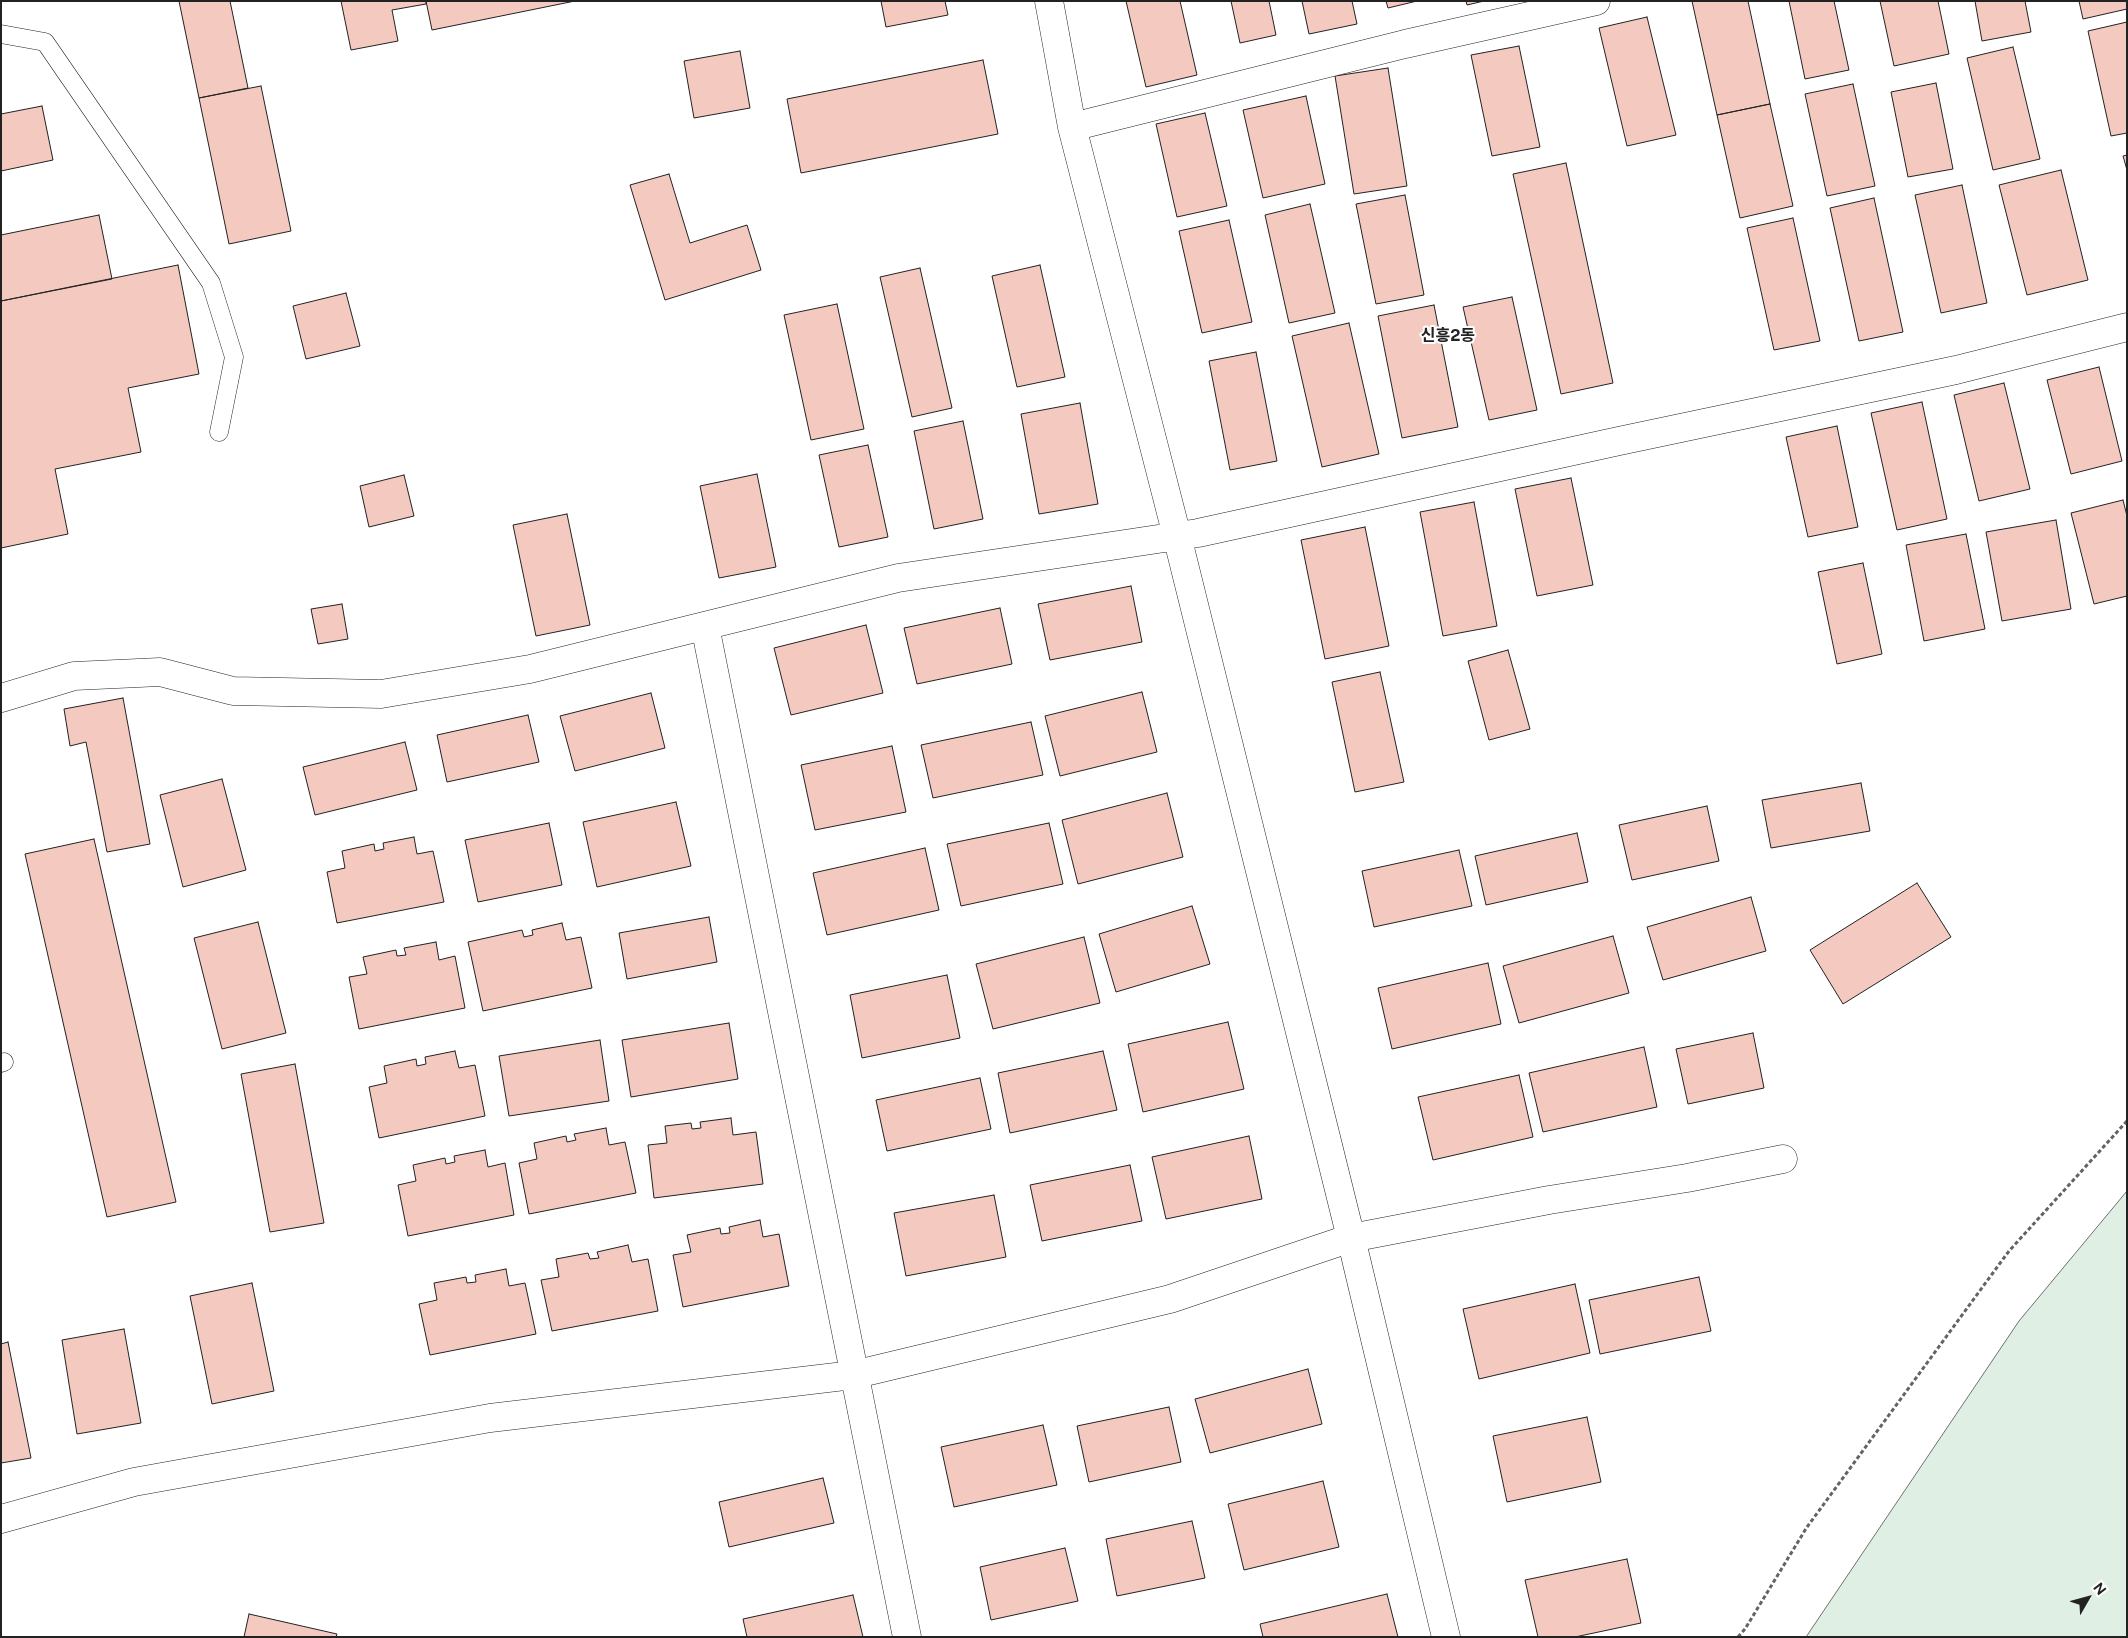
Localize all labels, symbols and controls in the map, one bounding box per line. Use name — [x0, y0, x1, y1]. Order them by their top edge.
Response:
district label: 신흥2동 — [1421, 326, 1475, 346]
north arrow — [2063, 1573, 2113, 1623]
text: N — [2090, 1580, 2109, 1598]

